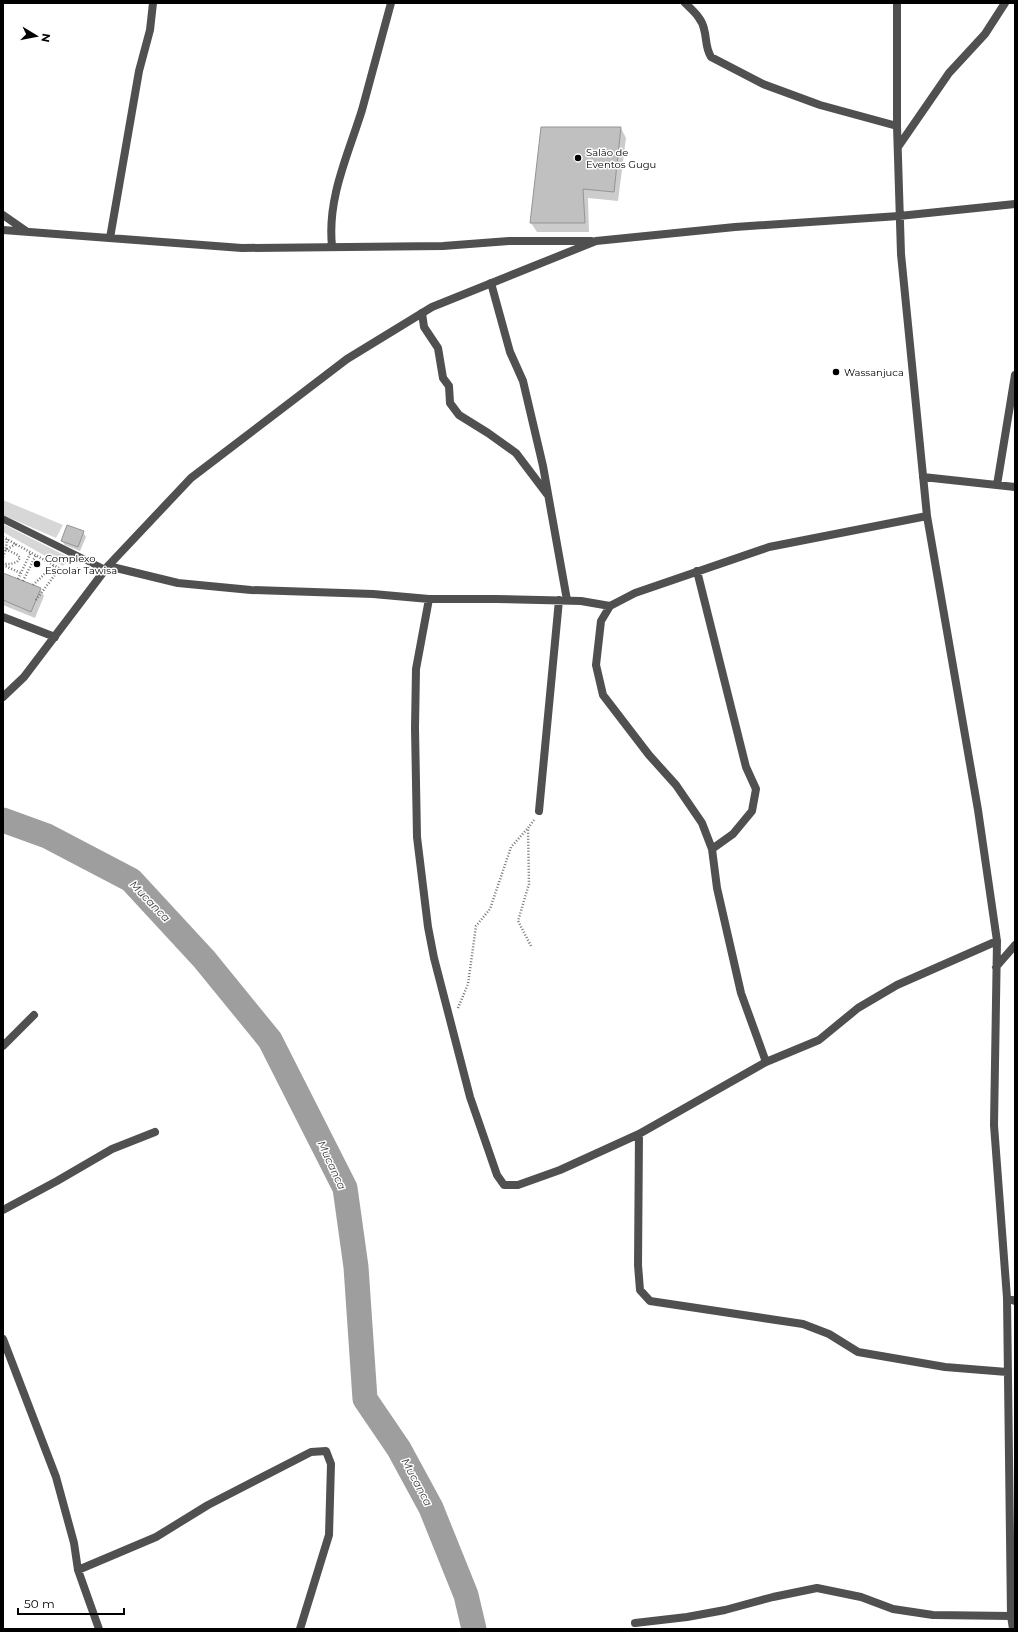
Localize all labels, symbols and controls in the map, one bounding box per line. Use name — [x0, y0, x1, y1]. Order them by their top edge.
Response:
north arrow — [16, 16, 56, 56]
text: N — [38, 32, 54, 43]
place label: Salão de Eventos Gugu — [586, 146, 656, 171]
marker: Salão de Eventos Gugu — [573, 153, 583, 163]
place label: Wassanjuca — [844, 366, 904, 379]
marker: Wassanjuca — [831, 367, 841, 377]
place label: Complexo Escolar Tawisa — [45, 552, 117, 577]
marker: Complexo Escolar Tawisa — [32, 559, 42, 569]
water label: Mucanca — [127, 877, 173, 925]
water label: Mucanca — [315, 1138, 349, 1192]
water label: Mucanca — [399, 1456, 435, 1508]
scale bar — [18, 1590, 124, 1616]
text: 50 m — [24, 1596, 55, 1611]

